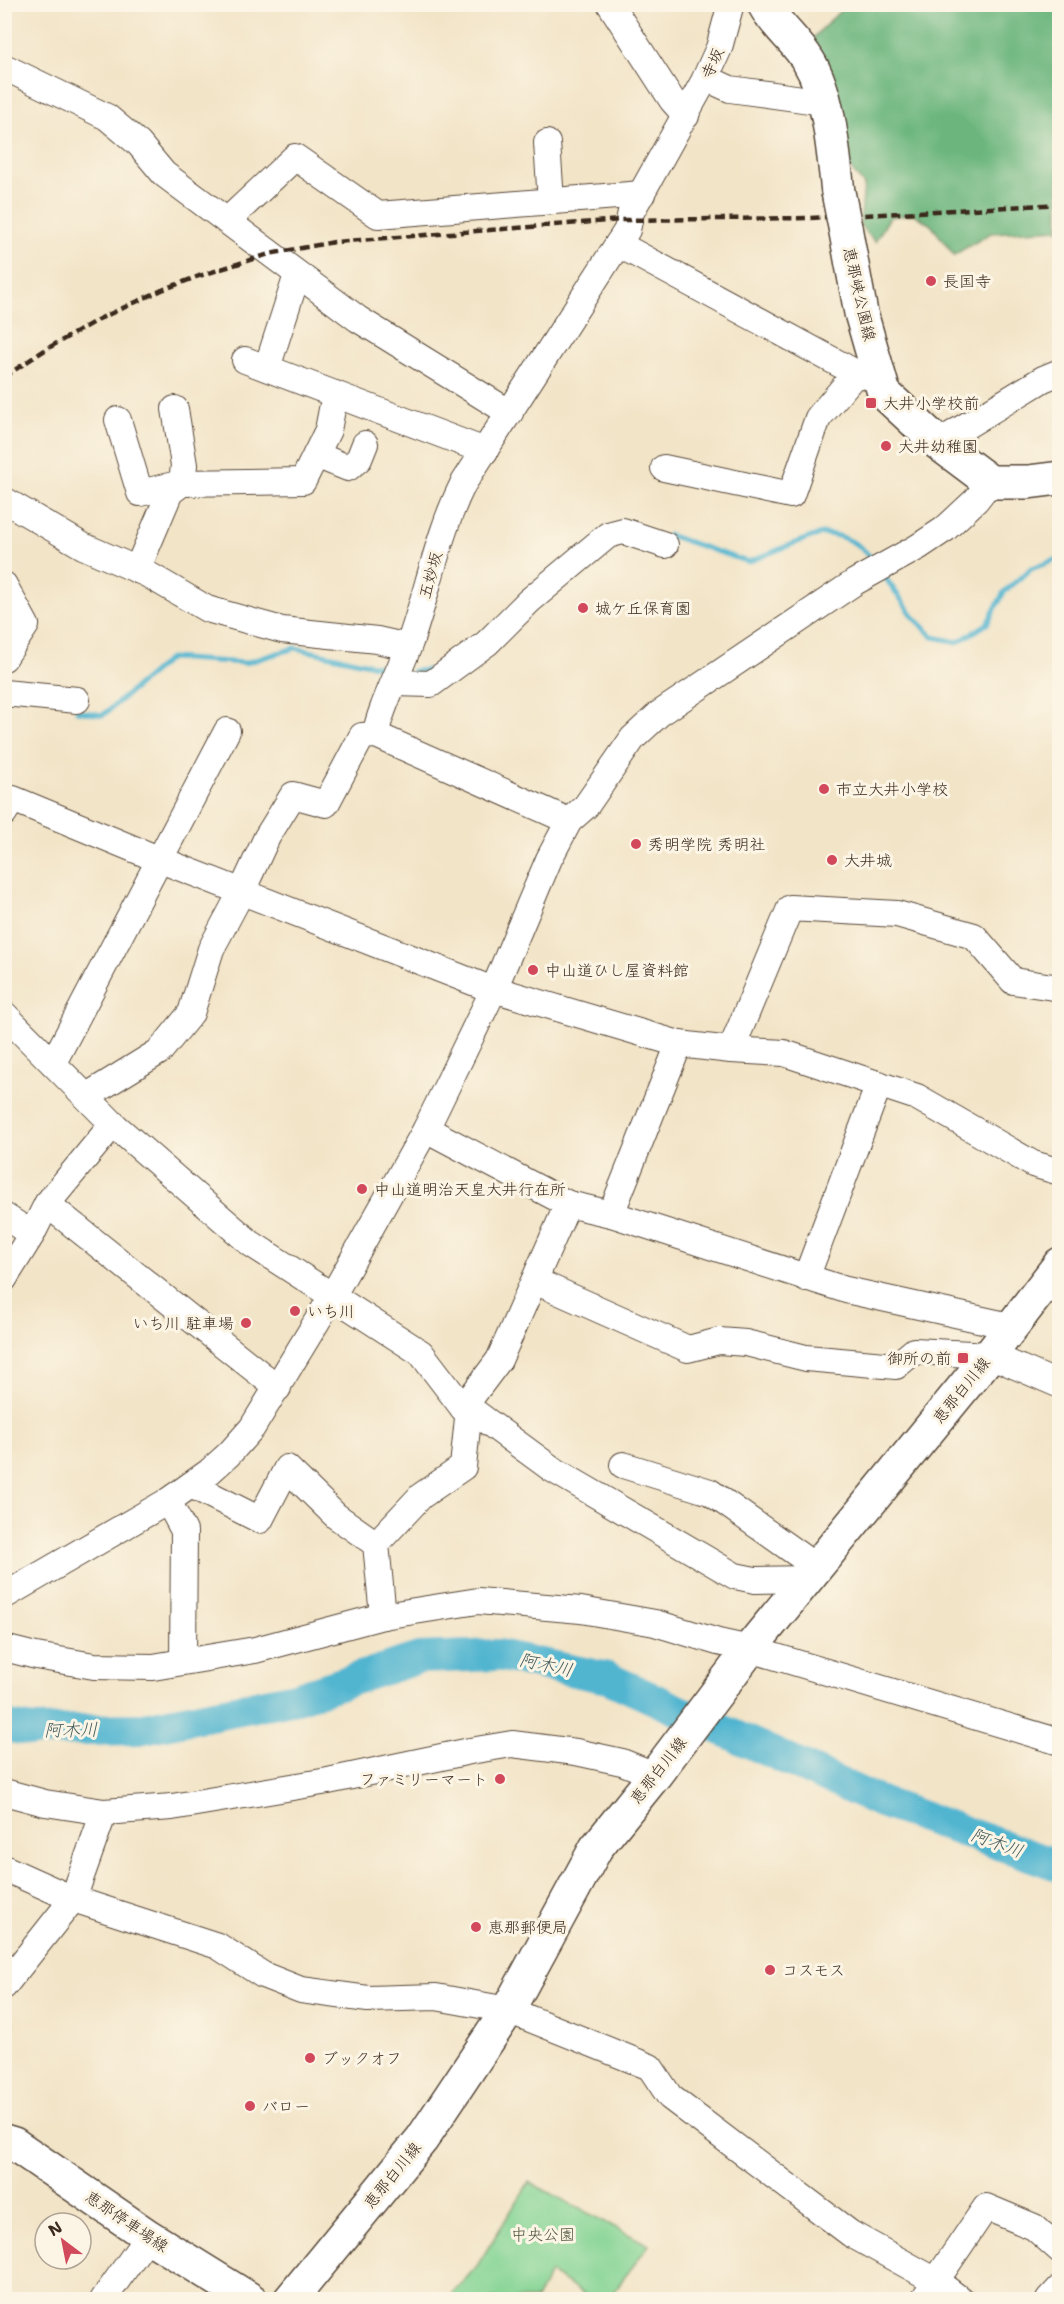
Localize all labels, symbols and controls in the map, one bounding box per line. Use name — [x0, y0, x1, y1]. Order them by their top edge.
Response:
street label: 寺坂 — [696, 44, 729, 82]
street label: 恵那峡公園線 — [838, 245, 881, 343]
place label: 長国寺 — [943, 271, 991, 292]
marker: 長国寺 — [924, 274, 938, 288]
place label: 大井小学校前 — [883, 393, 979, 414]
marker: 大井小学校前 — [864, 396, 878, 410]
place label: 大井幼稚園 — [898, 436, 978, 457]
marker: 大井幼稚園 — [879, 439, 893, 453]
street label: 五妙坂 — [414, 549, 447, 601]
place label: 城ケ丘保育園 — [595, 598, 691, 619]
marker: 城ケ丘保育園 — [576, 601, 590, 615]
place label: 市立大井小学校 — [836, 779, 948, 800]
marker: 市立大井小学校 — [817, 782, 831, 796]
place label: 秀明学院 秀明社 — [648, 834, 765, 855]
marker: 秀明学院 秀明社 — [629, 837, 643, 851]
place label: 大井城 — [844, 850, 892, 871]
marker: 大井城 — [825, 853, 839, 867]
place label: 中山道ひし屋資料館 — [545, 960, 689, 981]
marker: 中山道ひし屋資料館 — [526, 963, 540, 977]
place label: 中山道明治天皇大井行在所 — [374, 1179, 566, 1200]
marker: 中山道明治天皇大井行在所 — [355, 1182, 369, 1196]
place label: いち川 — [307, 1301, 355, 1322]
marker: いち川 — [288, 1304, 302, 1318]
place label: いち川 駐車場 — [133, 1313, 234, 1334]
marker: いち川 駐車場 — [239, 1316, 253, 1330]
place label: 御所の前 — [887, 1348, 951, 1369]
marker: 御所の前 — [956, 1351, 970, 1365]
street label: 恵那白川線 — [928, 1353, 995, 1428]
water label: 阿木川 — [517, 1648, 575, 1682]
water label: 阿木川 — [44, 1718, 98, 1742]
street label: 恵那白川線 — [625, 1732, 691, 1808]
place label: ファミリーマート — [360, 1769, 488, 1790]
marker: ファミリーマート — [493, 1772, 507, 1786]
water label: 阿木川 — [968, 1822, 1026, 1864]
place label: 恵那郵便局 — [488, 1917, 568, 1938]
marker: 恵那郵便局 — [469, 1920, 483, 1934]
place label: コスモス — [782, 1960, 845, 1981]
marker: コスモス — [763, 1963, 777, 1977]
place label: ブックオフ — [322, 2048, 402, 2069]
marker: ブックオフ — [303, 2051, 317, 2065]
place label: バロー — [262, 2096, 310, 2117]
marker: バロー — [243, 2099, 257, 2113]
street label: 恵那白川線 — [359, 2138, 426, 2213]
street label: 恵那停車場線 — [81, 2186, 172, 2257]
north arrow — [33, 2211, 93, 2271]
text: N — [44, 2216, 66, 2241]
park label: 中央公園 — [511, 2224, 575, 2245]

